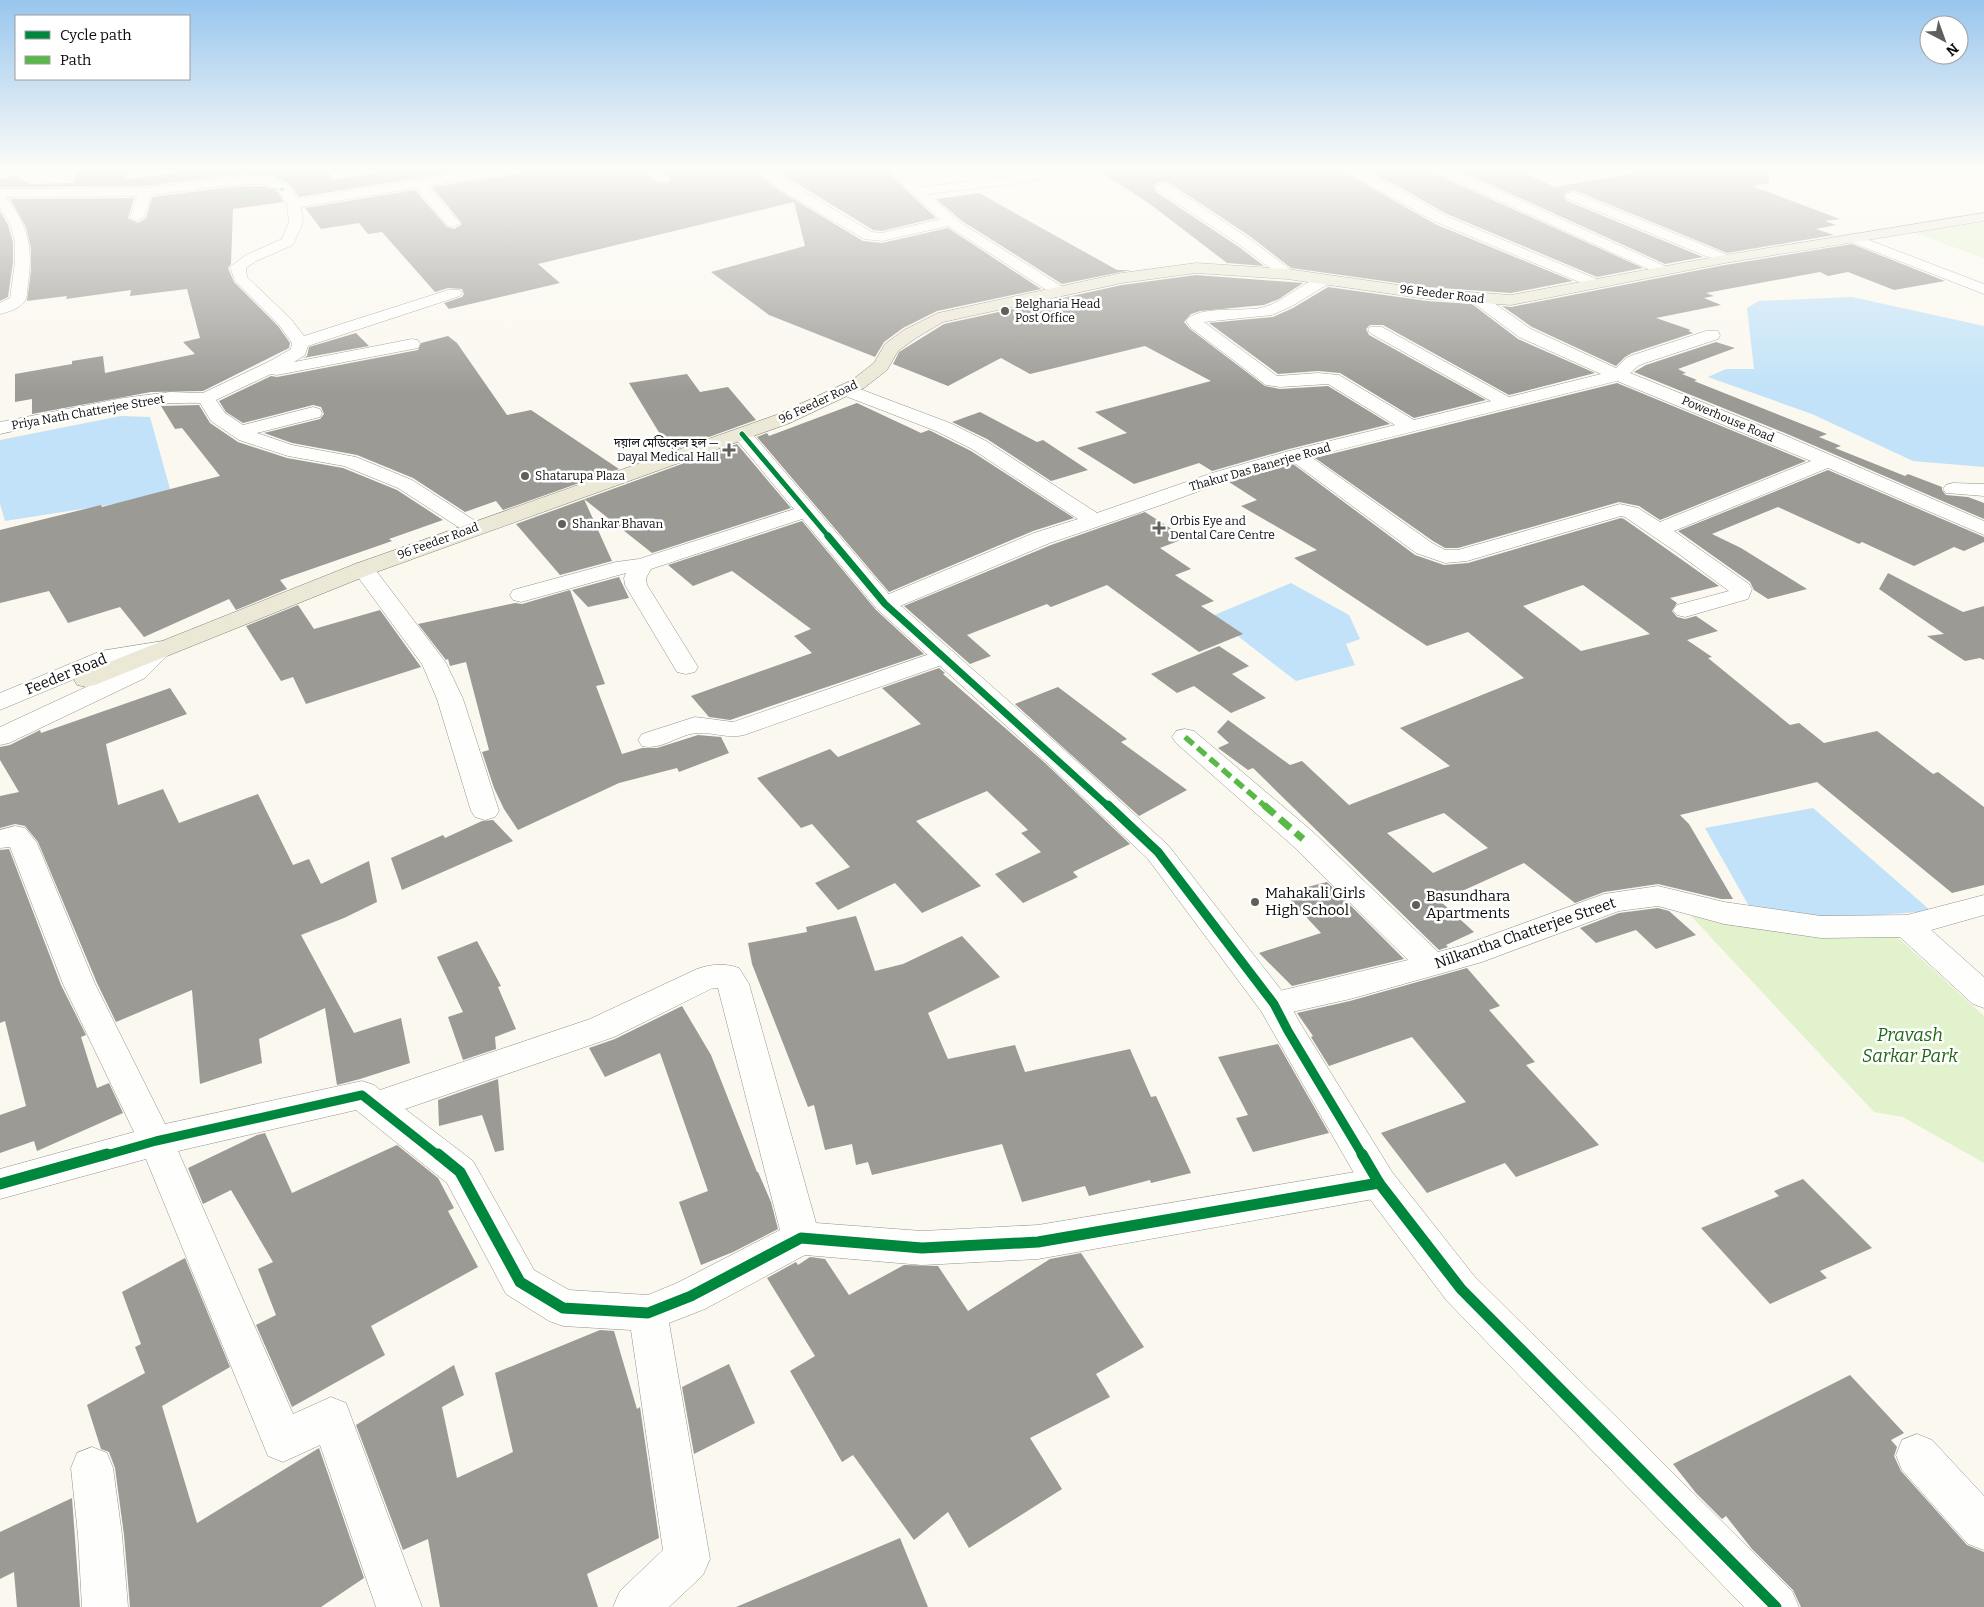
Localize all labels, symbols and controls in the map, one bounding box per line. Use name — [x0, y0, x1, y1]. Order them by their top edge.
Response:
legend — [15, 15, 190, 80]
north arrow — [1919, 15, 1969, 65]
text: Cycle path — [60, 26, 132, 44]
text: N — [1942, 39, 1962, 60]
text: Path — [60, 51, 92, 69]
street label: 96 Feeder Road — [1399, 282, 1485, 306]
place label: Belgharia Head Post Office — [1015, 297, 1100, 325]
marker: Belgharia Head Post Office — [999, 305, 1011, 317]
street label: 96 Feeder Road — [776, 378, 860, 426]
street label: Priya Nath Chatterjee Street — [10, 392, 166, 432]
street label: Powerhouse Road — [1680, 393, 1776, 445]
place label: দয়াল মেডিকেল হল — Dayal Medical Hall — [613, 435, 720, 464]
street label: Thakur Das Banerjee Road — [1188, 440, 1332, 494]
marker: দয়াল মেডিকেল হল — Dayal Medical Hall — [723, 444, 735, 456]
place label: Shatarupa Plaza — [535, 469, 625, 483]
marker: Shatarupa Plaza — [519, 470, 531, 482]
place label: Orbis Eye and Dental Care Centre — [1170, 514, 1275, 542]
place label: Shankar Bhavan — [572, 517, 664, 531]
marker: Shankar Bhavan — [556, 518, 568, 530]
street label: 96 Feeder Road — [395, 520, 481, 562]
marker: Orbis Eye and Dental Care Centre — [1152, 521, 1166, 535]
street label: Feeder Road — [23, 649, 109, 698]
place label: Mahakali Girls High School — [1265, 884, 1365, 919]
place label: Basundhara Apartments — [1426, 887, 1510, 922]
street label: Nilkantha Chatterjee Street — [1432, 893, 1618, 973]
marker: Mahakali Girls High School — [1249, 896, 1261, 908]
marker: Basundhara Apartments — [1410, 899, 1422, 911]
park label: Pravash Sarkar Park — [1862, 1024, 1958, 1067]

